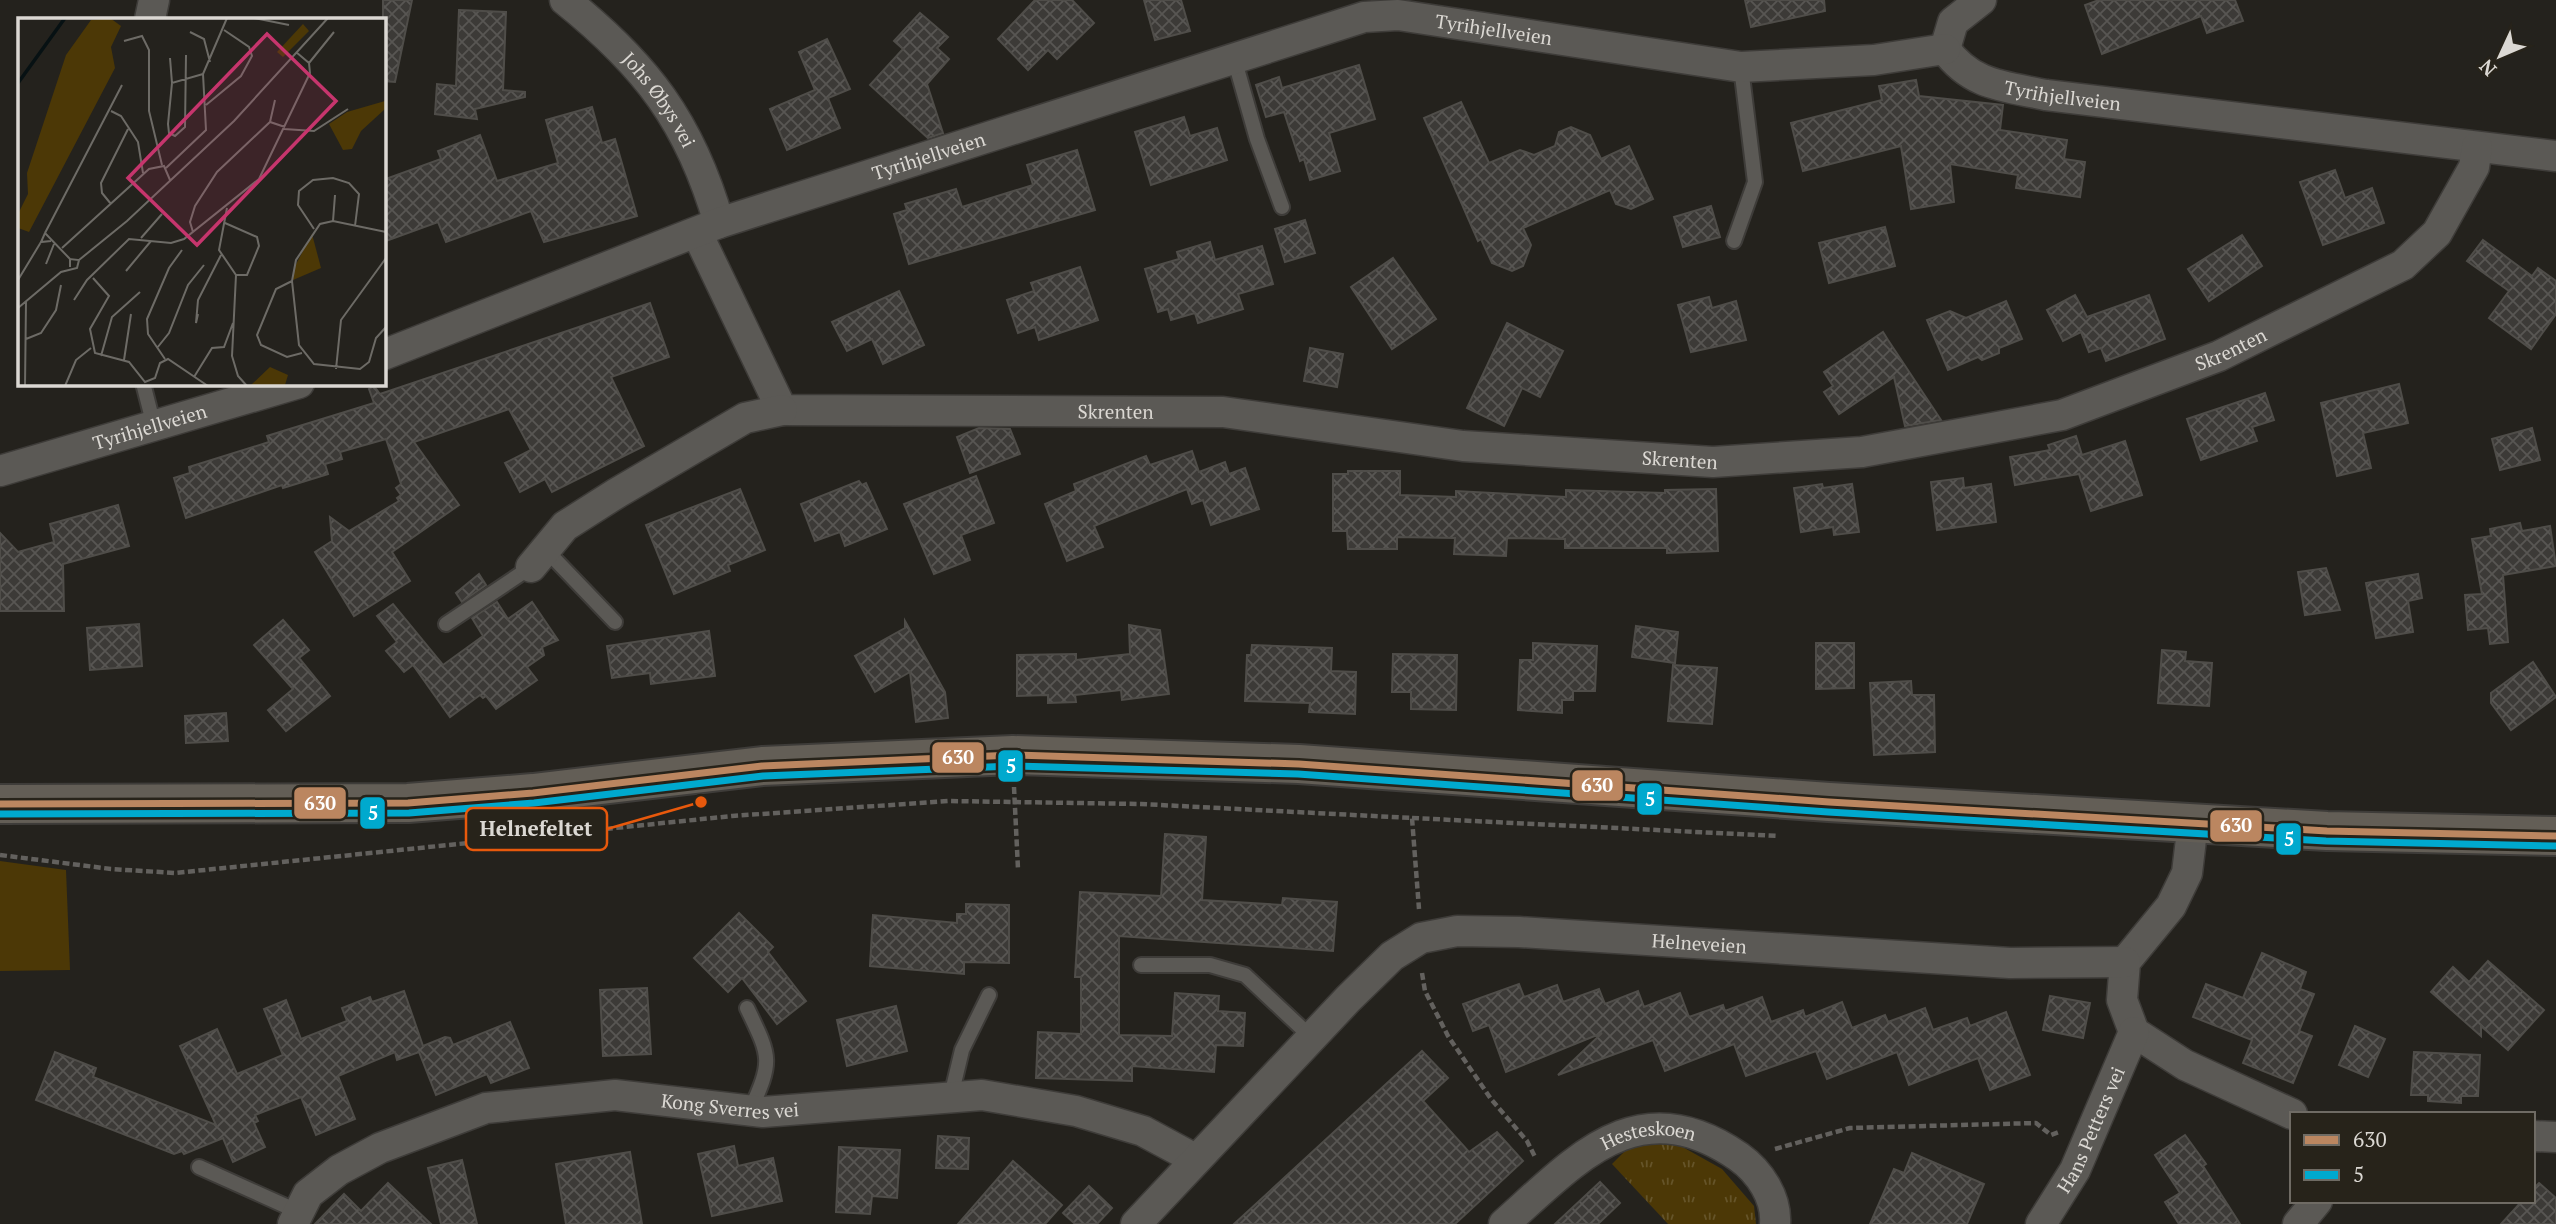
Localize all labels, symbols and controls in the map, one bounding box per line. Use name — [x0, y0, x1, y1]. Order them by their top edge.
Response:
street label: Tyrihjellveien — [1434, 8, 1554, 50]
inset map — [18, 18, 385, 385]
north arrow — [2465, 21, 2535, 91]
street label: Johs Øbys vei — [617, 46, 702, 151]
text: N — [2473, 54, 2501, 82]
street label: Tyrihjellveien — [2002, 74, 2122, 116]
street label: Tyrihjellveien — [869, 126, 988, 185]
street label: Skrenten — [2191, 322, 2270, 376]
street label: Tyrihjellveien — [90, 398, 209, 455]
street label: Skrenten — [1078, 398, 1154, 424]
street label: Skrenten — [1641, 444, 1719, 474]
line badge: 630 — [931, 741, 985, 774]
text: 630 — [942, 744, 974, 769]
line badge: 5 — [997, 749, 1024, 783]
text: 5 — [1006, 753, 1016, 778]
line badge: 630 — [1571, 769, 1624, 802]
text: 630 — [1581, 772, 1613, 797]
line badge: 5 — [1636, 782, 1663, 816]
line badge: 630 — [293, 786, 347, 820]
text: 5 — [1645, 786, 1655, 811]
text: 630 — [304, 790, 336, 815]
line badge: 5 — [359, 796, 386, 830]
text: 5 — [368, 800, 378, 825]
callout: Helnefeltet — [466, 808, 607, 850]
line badge: 630 — [2209, 809, 2263, 843]
text: 630 — [2220, 812, 2252, 837]
text: Helnefeltet — [480, 814, 593, 842]
line badge: 5 — [2275, 822, 2302, 856]
text: 5 — [2284, 826, 2294, 851]
street label: Helneveien — [1651, 927, 1747, 958]
street label: Hans Petters vei — [2051, 1062, 2130, 1198]
street label: Kong Sverres vei — [660, 1087, 800, 1124]
legend — [2290, 1112, 2535, 1203]
street label: Hesteskoen — [1596, 1115, 1699, 1155]
text: 630 — [2353, 1125, 2387, 1153]
text: 5 — [2353, 1160, 2364, 1188]

